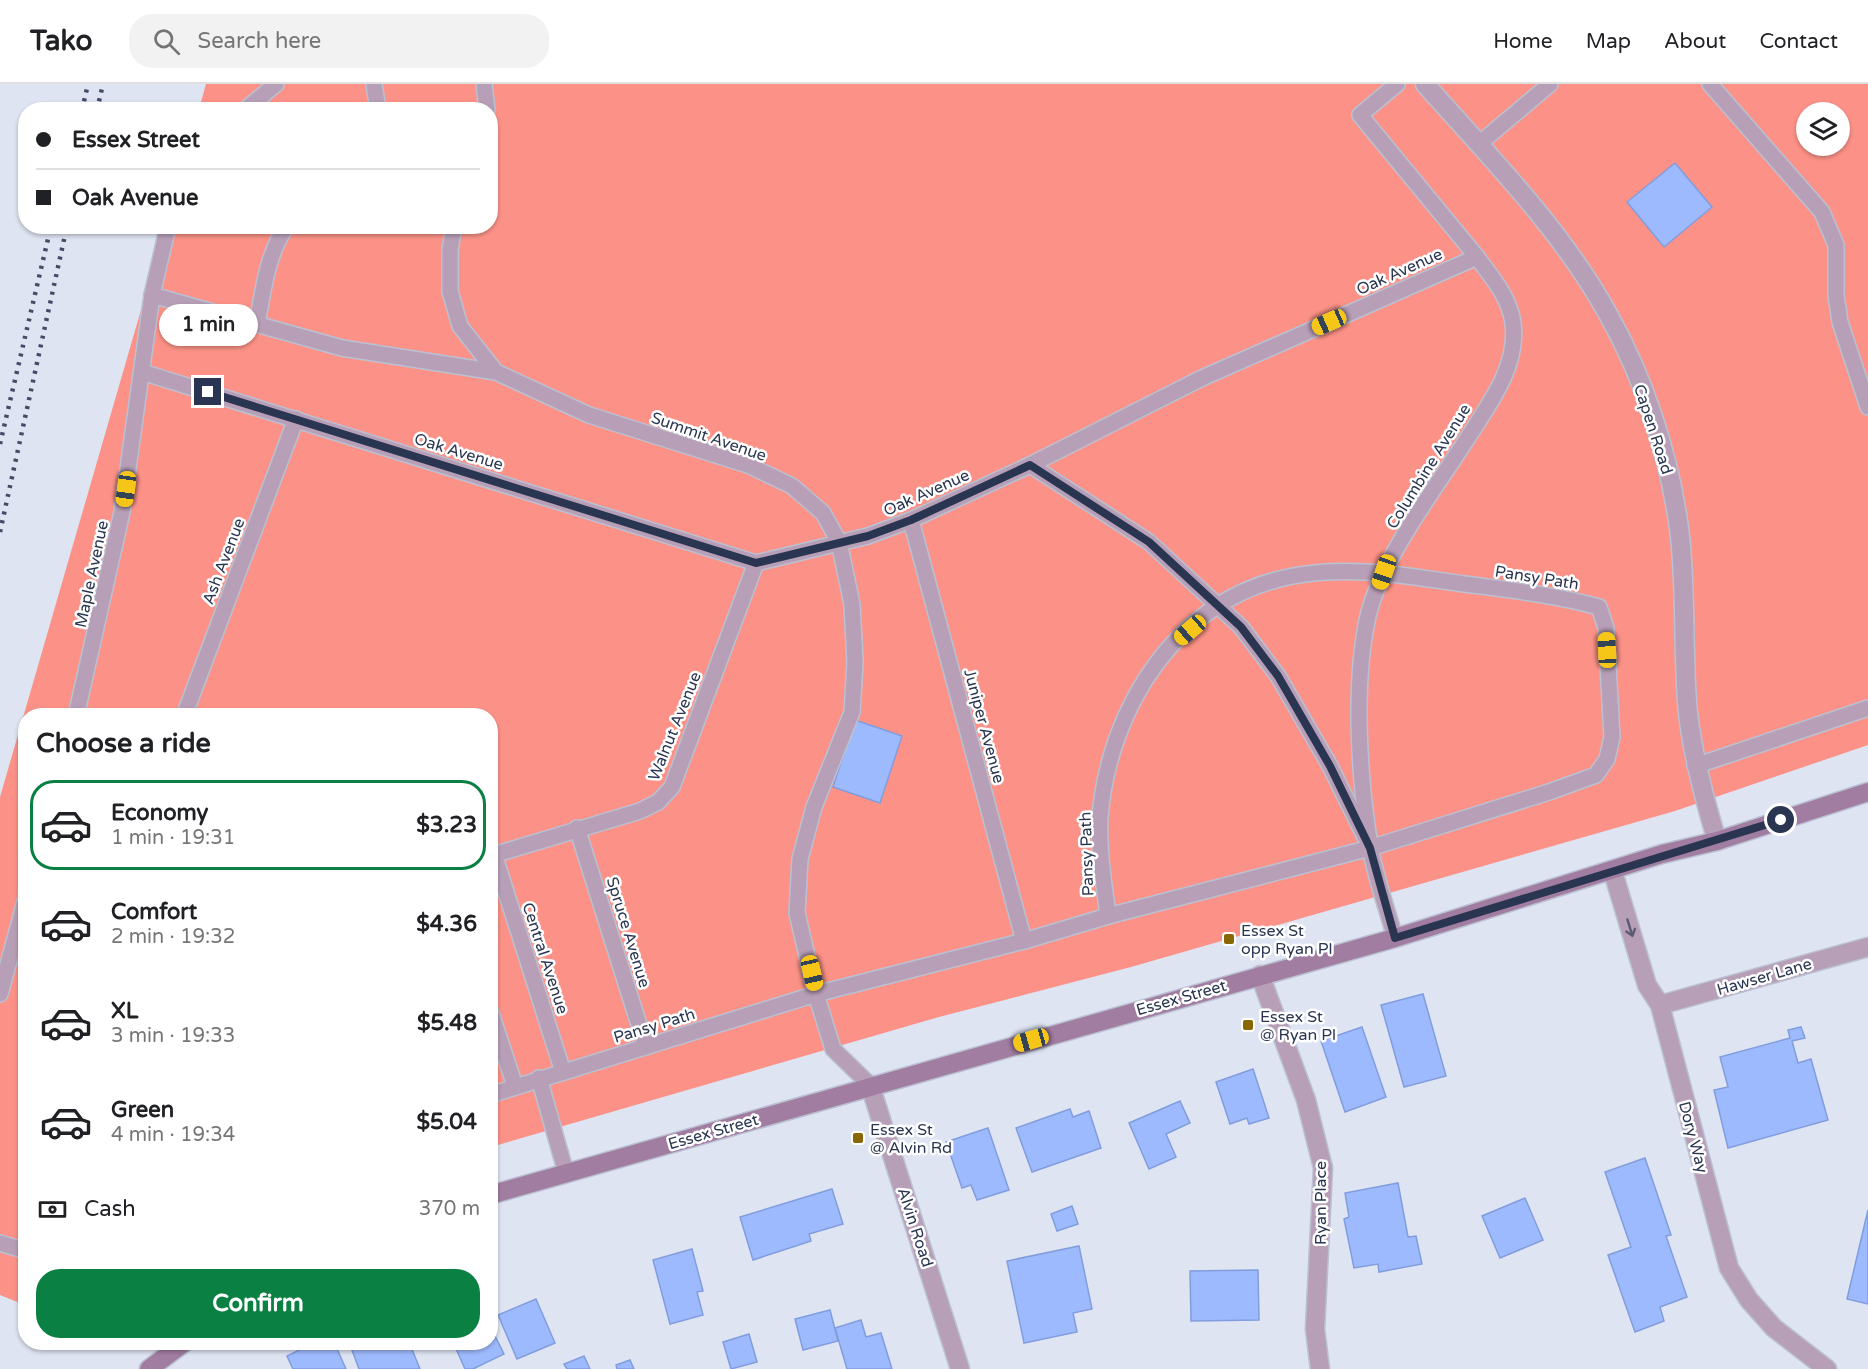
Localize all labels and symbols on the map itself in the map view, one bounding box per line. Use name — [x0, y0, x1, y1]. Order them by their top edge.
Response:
street label: Oak Avenue — [1353, 244, 1445, 300]
callout: 1 min — [158, 305, 258, 347]
car — [1309, 306, 1349, 338]
route end — [194, 378, 221, 405]
street label: Capen Road — [1629, 382, 1677, 477]
street label: Columbine Avenue — [1382, 400, 1475, 533]
street label: Summit Avenue — [649, 408, 769, 466]
street label: Oak Avenue — [412, 429, 506, 475]
street label: Oak Avenue — [880, 465, 972, 521]
car — [115, 470, 137, 508]
street label: Ash Avenue — [198, 515, 250, 607]
street label: Maple Avenue — [71, 519, 113, 630]
car — [1370, 552, 1398, 592]
street label: Pansy Path — [1494, 562, 1580, 594]
car — [1171, 611, 1209, 649]
car — [1597, 632, 1617, 668]
street label: Juniper Avenue — [959, 667, 1009, 786]
street label: Walnut Avenue — [644, 669, 706, 784]
route start — [1767, 806, 1794, 833]
street label: Pansy Path — [1076, 811, 1098, 897]
street label: Spruce Avenue — [602, 875, 654, 990]
street label: Central Avenue — [518, 900, 573, 1017]
one-way arrow — [1625, 918, 1636, 937]
place label: Essex St opp Ryan Pl — [1241, 921, 1333, 959]
marker: Essex St opp Ryan Pl — [1222, 932, 1236, 946]
car — [799, 953, 825, 993]
street label: Hawser Lane — [1715, 954, 1814, 1000]
street label: Essex Street — [1134, 976, 1229, 1020]
street label: Pansy Path — [611, 1004, 698, 1048]
place label: Essex St @ Ryan Pl — [1260, 1007, 1336, 1045]
marker: Essex St @ Ryan Pl — [1241, 1018, 1255, 1032]
car — [1011, 1026, 1051, 1054]
street label: Dory Way — [1674, 1099, 1712, 1176]
street label: Essex Street — [666, 1110, 761, 1154]
place label: Essex St @ Alvin Rd — [870, 1120, 952, 1158]
marker: Essex St @ Alvin Rd — [851, 1131, 865, 1145]
street label: Ryan Place — [1311, 1161, 1331, 1245]
street label: Alvin Road — [893, 1185, 937, 1270]

